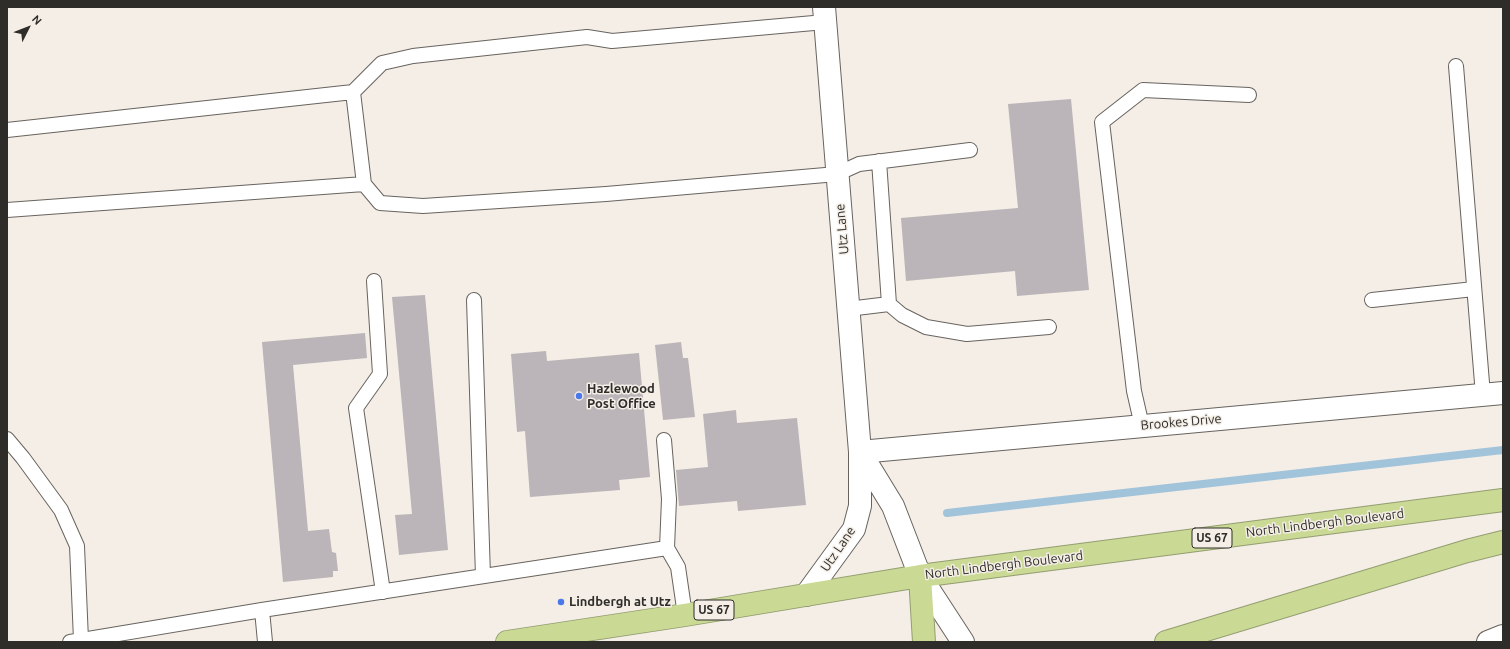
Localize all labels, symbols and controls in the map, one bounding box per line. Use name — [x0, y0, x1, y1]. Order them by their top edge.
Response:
north arrow — [8, 8, 48, 48]
text: N — [30, 13, 44, 27]
street label: Utz Lane — [832, 203, 852, 255]
place label: Hazlewood Post Office — [587, 381, 656, 412]
marker: Hazlewood Post Office — [574, 391, 584, 401]
street label: Brookes Drive — [1140, 411, 1222, 433]
street label: North Lindbergh Boulevard — [1245, 506, 1405, 540]
street label: Utz Lane — [817, 524, 859, 574]
road number: US 67 — [1192, 528, 1232, 548]
street label: North Lindbergh Boulevard — [924, 548, 1084, 582]
place label: Lindbergh at Utz — [569, 594, 671, 610]
marker: Lindbergh at Utz — [556, 597, 566, 607]
road number: US 67 — [694, 600, 734, 620]

